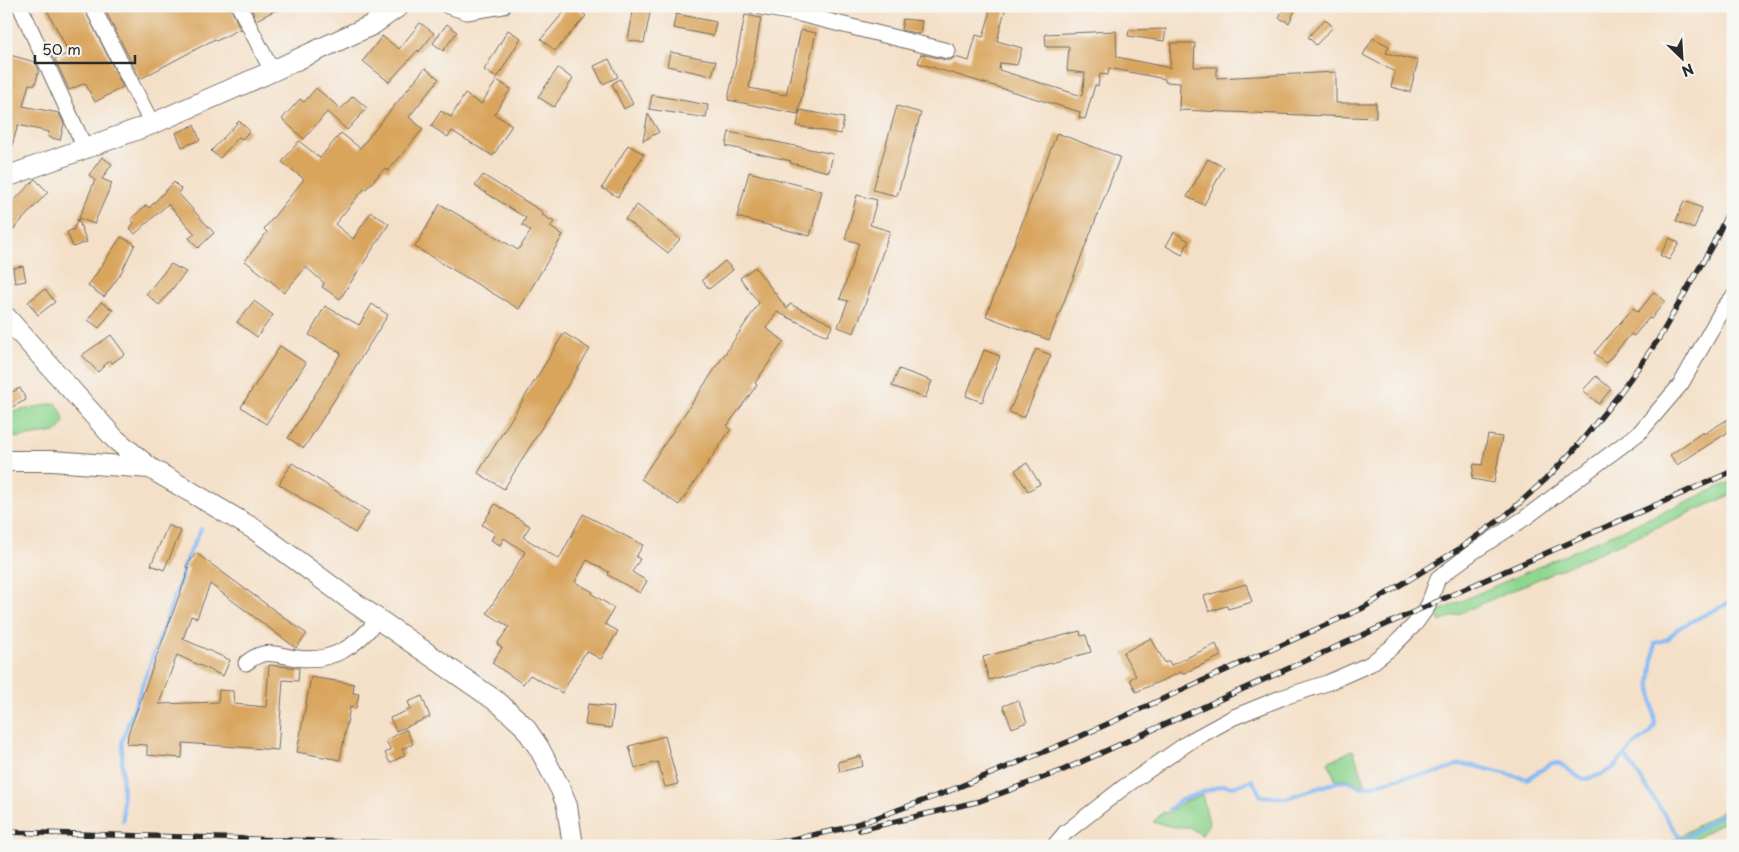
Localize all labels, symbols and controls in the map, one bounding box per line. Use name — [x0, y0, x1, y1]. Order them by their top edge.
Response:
scale bar — [35, 32, 135, 64]
north arrow — [1656, 32, 1706, 82]
text: 50 m — [42, 37, 81, 60]
text: N — [1678, 58, 1697, 82]

